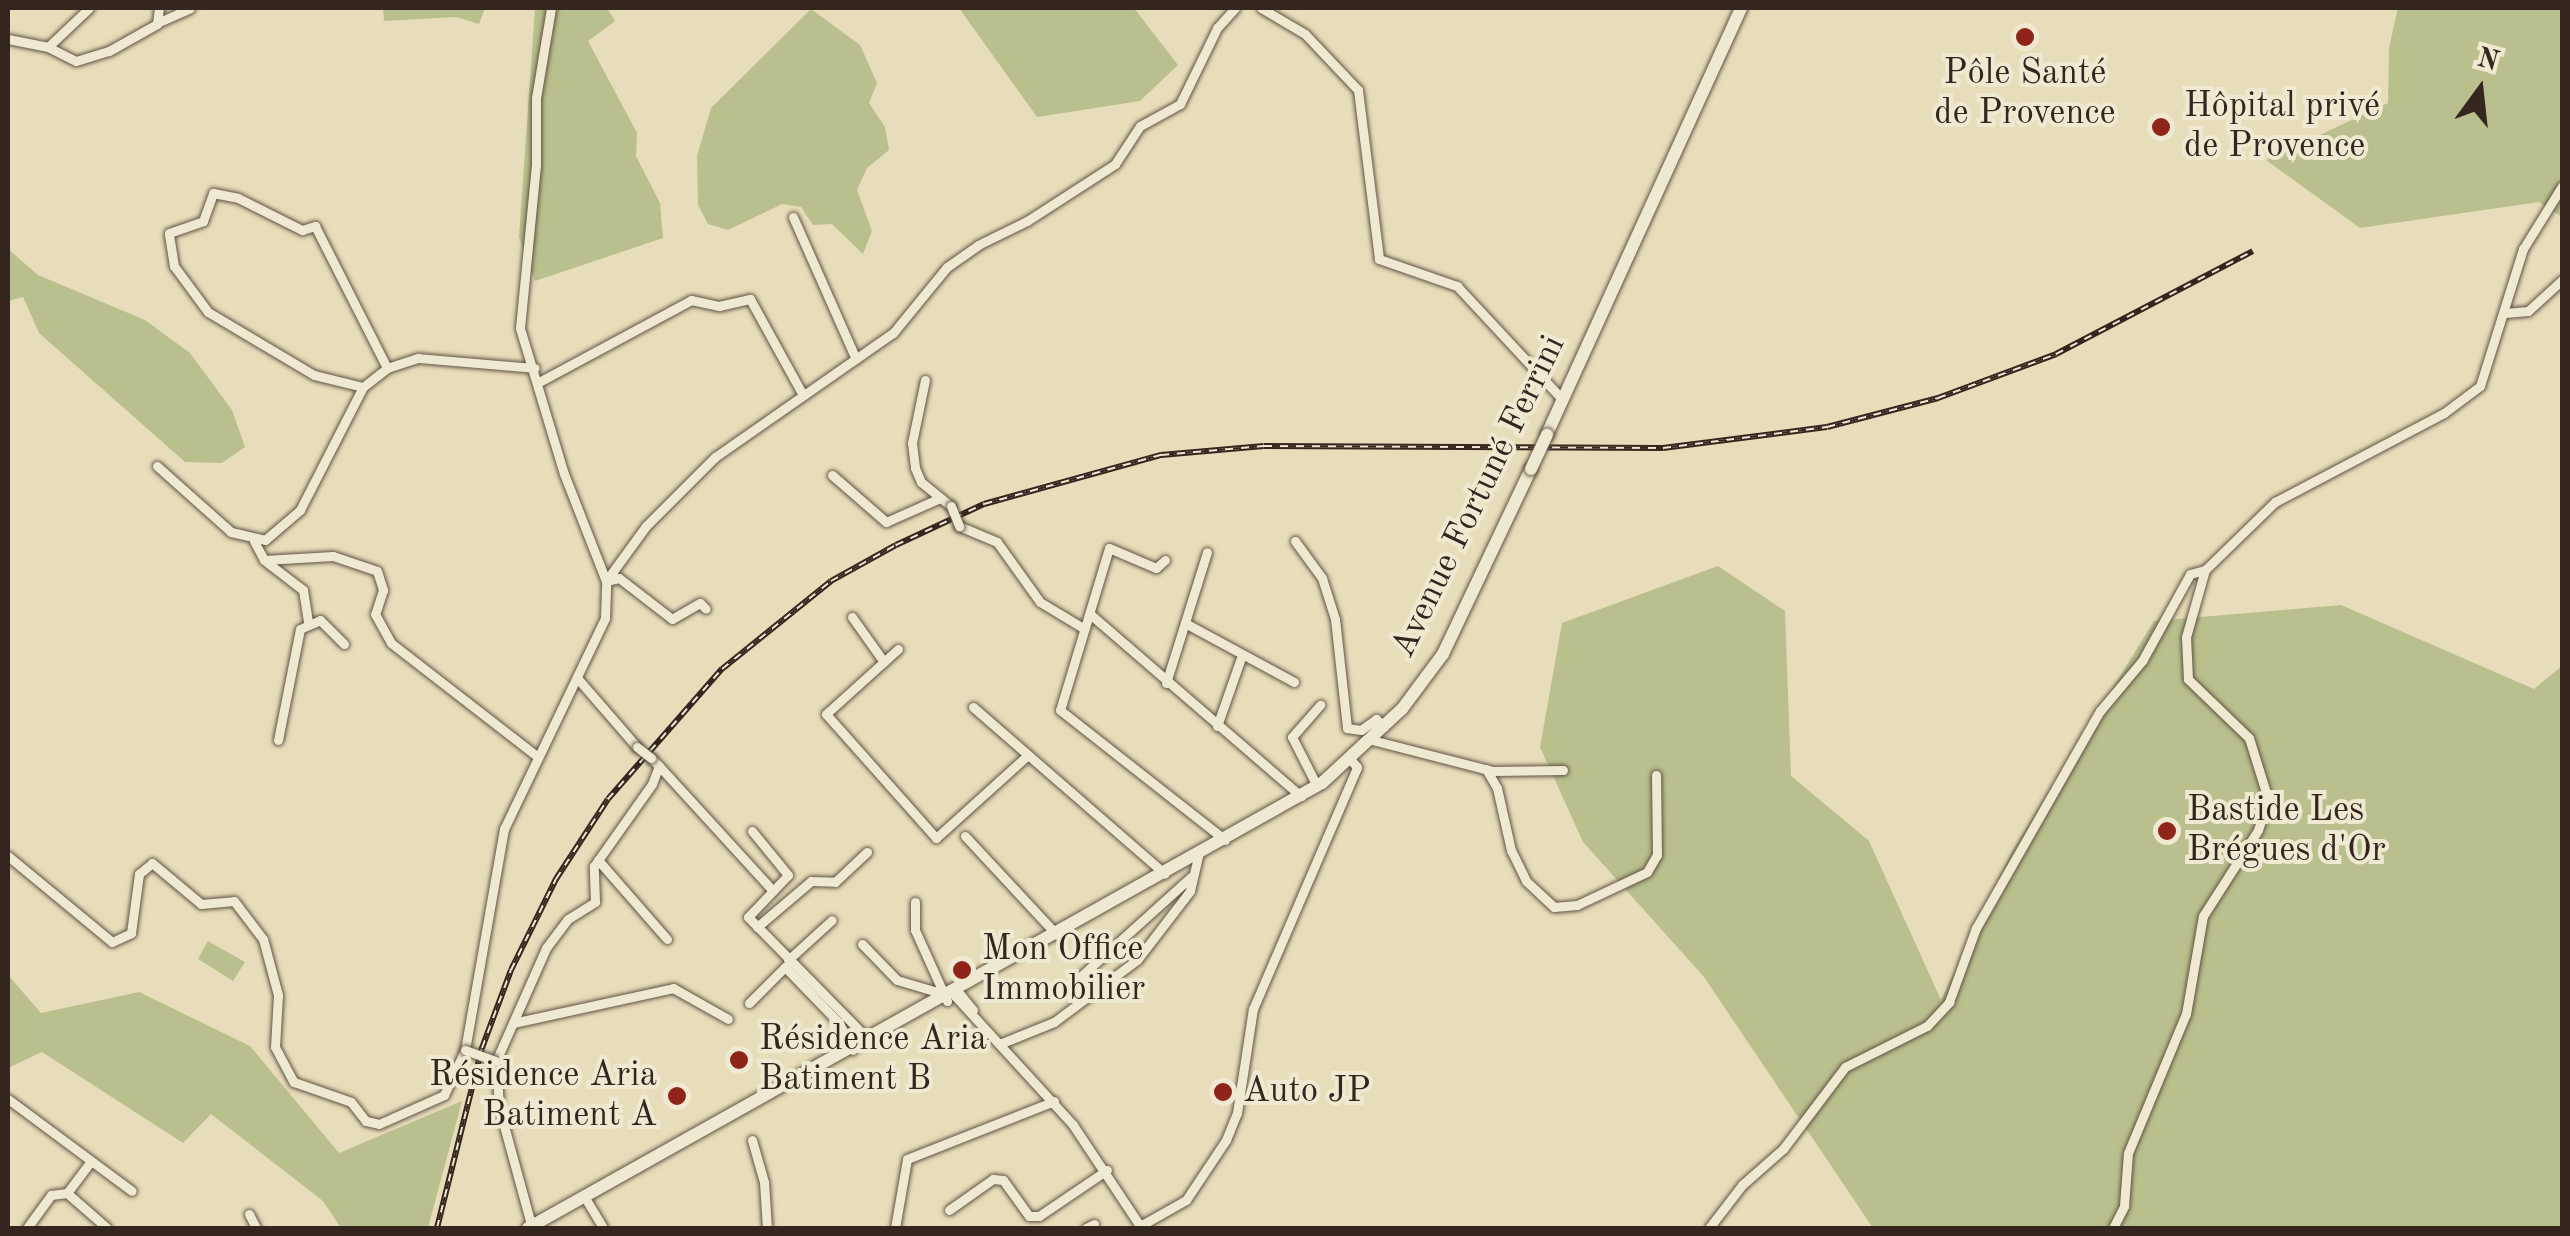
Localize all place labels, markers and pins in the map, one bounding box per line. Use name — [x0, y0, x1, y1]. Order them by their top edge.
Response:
marker: Pôle Santé de Provence — [2014, 26, 2036, 48]
place label: Pôle Santé de Provence — [1934, 53, 2116, 135]
place label: Hôpital privé de Provence — [2184, 86, 2380, 168]
marker: Hôpital privé de Provence — [2148, 114, 2174, 140]
place label: Bastide Les Brégues d'Or — [2187, 790, 2386, 872]
marker: Bastide Les Brégues d'Or — [2156, 820, 2178, 842]
place label: Mon Office Immobilier — [982, 929, 1145, 1011]
marker: Mon Office Immobilier — [951, 959, 973, 981]
place label: Résidence Aria Batiment B — [759, 1019, 987, 1101]
marker: Résidence Aria Batiment B — [728, 1049, 750, 1071]
place label: Résidence Aria Batiment A — [429, 1055, 657, 1137]
place label: Auto JP — [1243, 1071, 1371, 1113]
marker: Auto JP — [1212, 1081, 1234, 1103]
marker: Résidence Aria Batiment A — [666, 1085, 688, 1107]

